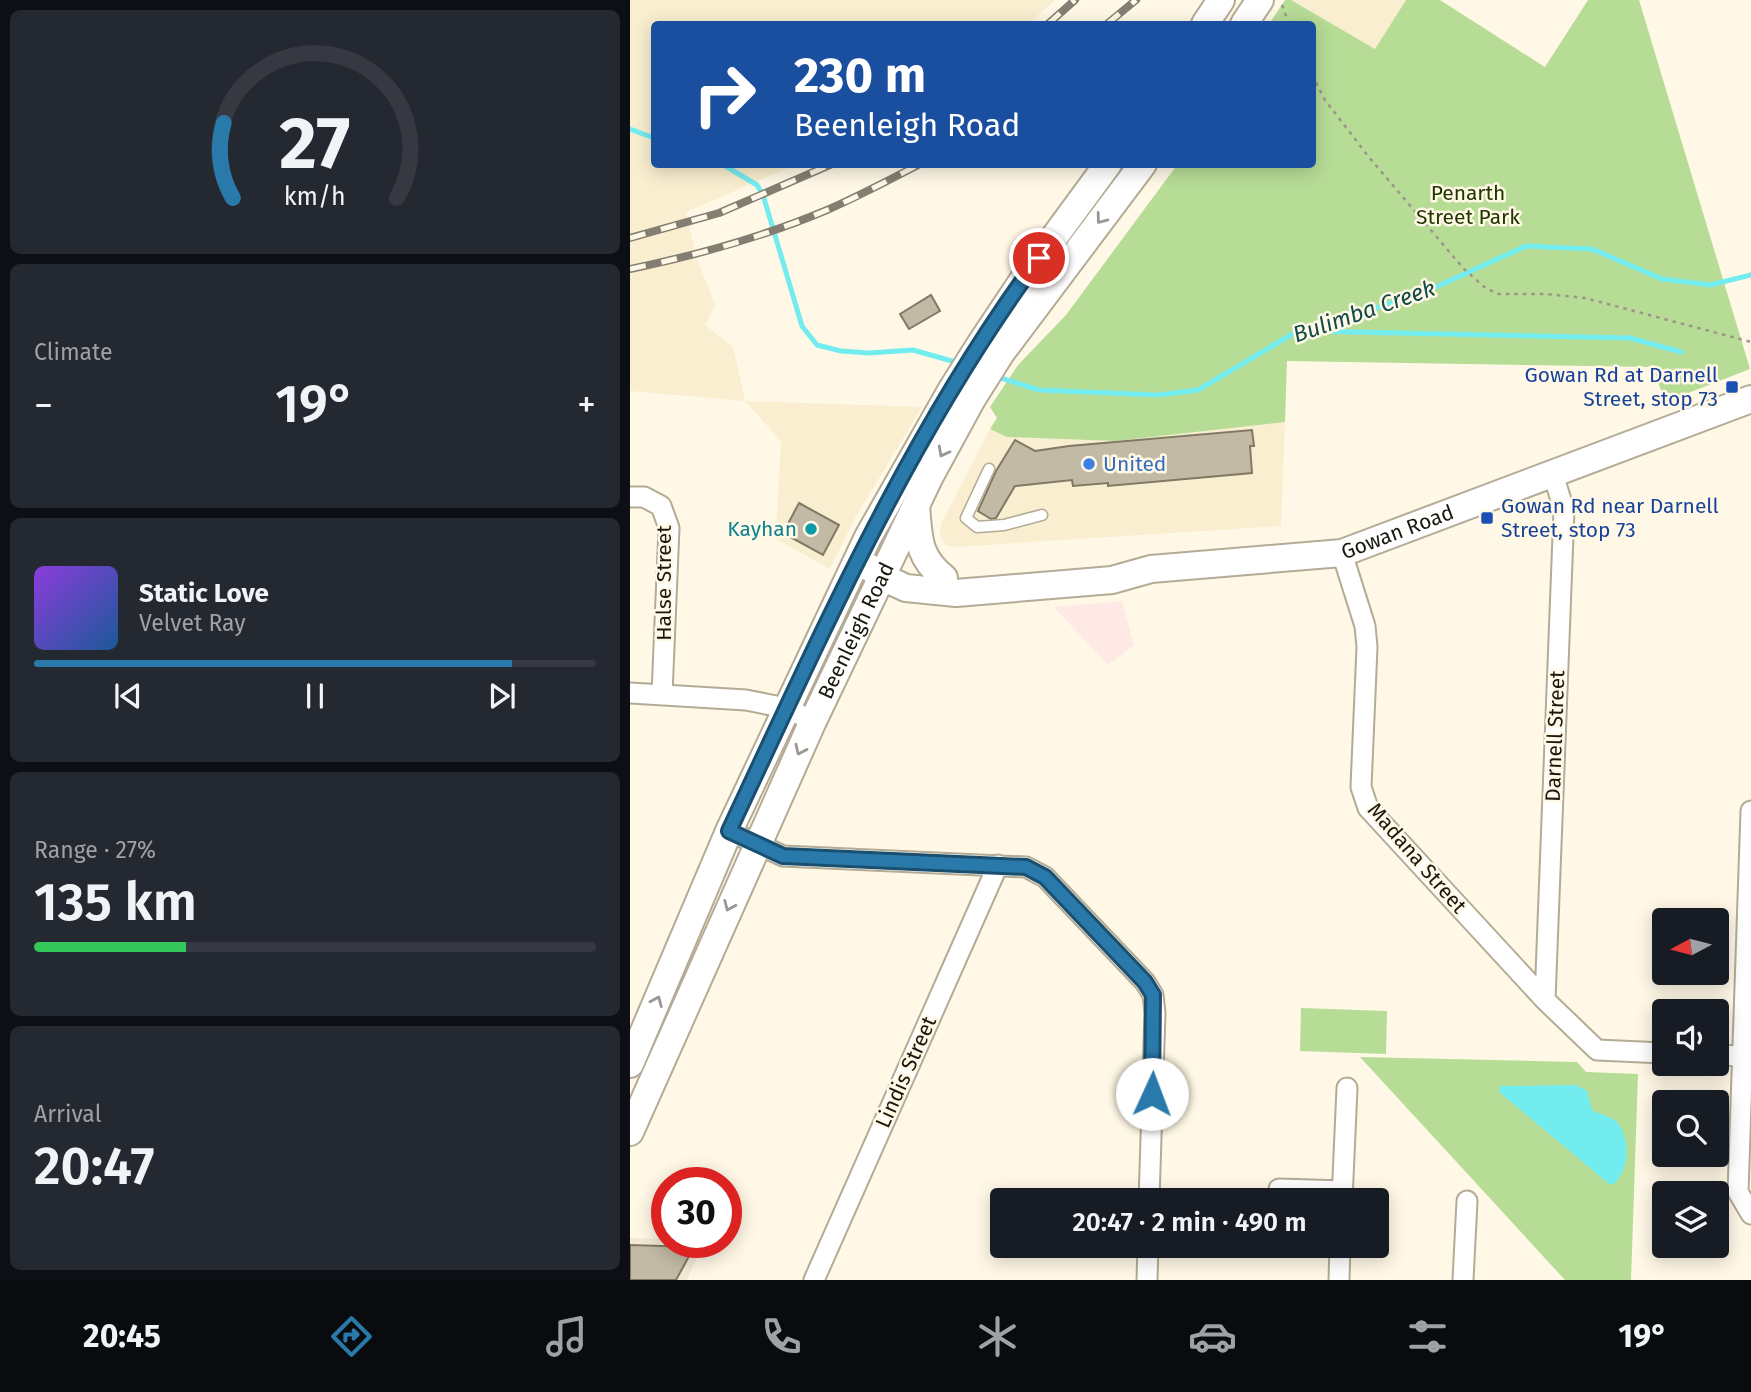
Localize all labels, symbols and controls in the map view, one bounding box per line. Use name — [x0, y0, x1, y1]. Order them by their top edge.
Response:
text: 230 m — [794, 46, 926, 105]
icon: right — [679, 49, 770, 140]
text: 27 — [280, 100, 350, 187]
text: Beenleigh Road — [794, 106, 1020, 144]
park label: Penarth Street Park — [1416, 180, 1520, 230]
text: km/h — [284, 182, 346, 212]
one-way arrow — [1097, 211, 1110, 224]
pin — [1009, 228, 1069, 288]
icon: arrive — [1020, 239, 1058, 277]
water label: Bulimba Creek — [1289, 274, 1439, 348]
text: Climate — [34, 338, 113, 366]
place label: Gowan Rd at Darnell Street, stop 73 — [1524, 362, 1718, 412]
text: 19° — [275, 373, 355, 436]
marker: Gowan Rd at Darnell Street, stop 73 — [1724, 379, 1740, 395]
text: − — [34, 382, 53, 428]
text: + — [577, 382, 596, 428]
one-way arrow — [938, 445, 951, 458]
place label: United — [1103, 451, 1166, 477]
marker: United — [1081, 456, 1097, 472]
place label: Gowan Rd near Darnell Street, stop 73 — [1501, 493, 1719, 543]
street label: Gowan Road — [1338, 499, 1457, 565]
marker: Gowan Rd near Darnell Street, stop 73 — [1479, 510, 1495, 526]
place label: Kayhan — [727, 516, 797, 542]
marker: Kayhan — [803, 521, 819, 537]
street label: Halse Street — [651, 525, 677, 641]
street label: Beenleigh Road — [812, 558, 900, 703]
text: Static Love — [139, 578, 269, 609]
text: Velvet Ray — [139, 609, 246, 637]
street label: Darnell Street — [1540, 669, 1570, 802]
icon: previous — [109, 677, 147, 715]
icon: pause — [296, 677, 334, 715]
icon: next — [483, 677, 521, 715]
one-way arrow — [794, 743, 808, 755]
street label: Madana Street — [1362, 797, 1472, 919]
text: Range · 27% — [34, 836, 156, 864]
text: 135 km — [34, 871, 197, 934]
one-way arrow — [724, 899, 738, 911]
north arrow — [1652, 908, 1729, 985]
map controls — [1652, 908, 1729, 1258]
one-way arrow — [648, 996, 662, 1008]
button: sound — [1652, 999, 1729, 1076]
street label: Lindis Street — [870, 1012, 942, 1132]
position arrow — [1115, 1057, 1189, 1131]
button: search — [1652, 1090, 1729, 1167]
text: Arrival — [34, 1100, 101, 1128]
text: 20:47 — [34, 1135, 155, 1198]
speed limit sign: 30 — [651, 1167, 742, 1258]
button: layers — [1652, 1181, 1729, 1258]
text: 20:47 · 2 min · 490 m — [1073, 1207, 1306, 1238]
icon: directions — [327, 1312, 376, 1361]
icon: music — [542, 1312, 591, 1361]
icon: phone — [757, 1312, 806, 1361]
icon: climate — [973, 1312, 1022, 1361]
icon: car — [1188, 1312, 1237, 1361]
icon: filters — [1403, 1312, 1452, 1361]
text: 20:45 — [83, 1317, 161, 1355]
text: 19° — [1618, 1317, 1668, 1355]

